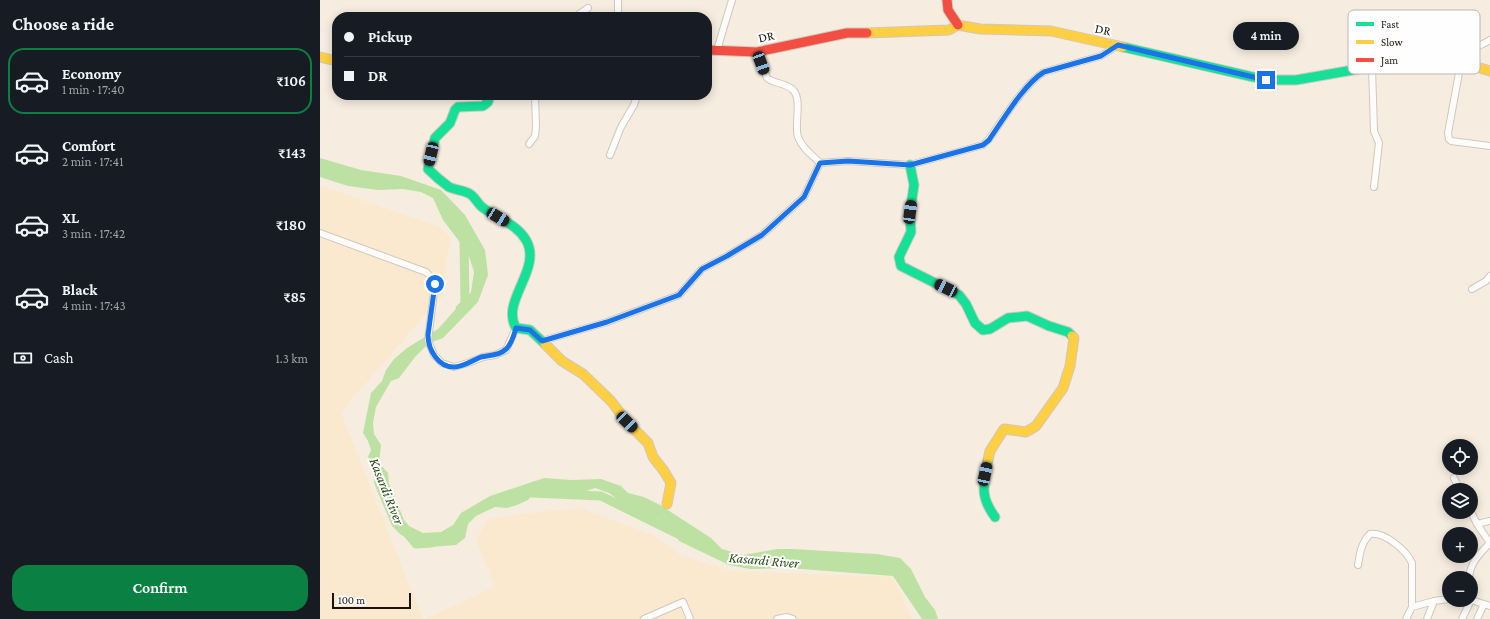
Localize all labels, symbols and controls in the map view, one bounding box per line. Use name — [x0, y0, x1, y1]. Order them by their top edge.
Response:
legend — [1348, 10, 1480, 74]
text: Choose a ride — [12, 14, 114, 34]
text: Fast — [1381, 18, 1400, 30]
street label: DR — [1094, 21, 1113, 39]
callout: 4 min — [1233, 22, 1299, 50]
street label: DR — [757, 27, 776, 45]
text: 4 min — [1250, 28, 1282, 43]
text: Pickup — [368, 29, 412, 45]
text: Slow — [1381, 36, 1403, 48]
car — [751, 50, 771, 76]
text: Jam — [1380, 54, 1398, 67]
icon: car — [14, 63, 50, 99]
text: Economy — [62, 66, 121, 82]
text: DR — [368, 68, 388, 84]
route end — [1257, 71, 1275, 89]
text: ₹106 — [276, 73, 306, 89]
text: 1 min · 17:40 — [62, 82, 125, 97]
icon: car — [14, 135, 50, 171]
text: Comfort — [62, 138, 116, 154]
car — [422, 141, 440, 167]
text: ₹143 — [278, 145, 306, 161]
text: 2 min · 17:41 — [62, 154, 124, 169]
car — [902, 199, 918, 225]
car — [485, 206, 511, 228]
icon: car — [14, 207, 50, 243]
text: XL — [62, 210, 79, 226]
text: ₹180 — [276, 217, 306, 233]
text: 3 min · 17:42 — [62, 226, 125, 241]
route start — [426, 275, 444, 293]
car — [933, 277, 959, 299]
icon: car — [14, 279, 50, 315]
text: Black — [62, 282, 97, 298]
text: ₹85 — [283, 289, 306, 305]
text: 4 min · 17:43 — [62, 298, 126, 313]
icon: cash — [12, 347, 34, 369]
text: Cash — [44, 350, 74, 366]
text: 1.3 km — [275, 351, 308, 366]
car — [614, 409, 640, 435]
map controls — [1442, 439, 1478, 607]
button: locate — [1442, 439, 1478, 475]
water label: Kasardi River — [366, 455, 408, 528]
car — [977, 461, 993, 487]
button: layers — [1442, 483, 1478, 519]
button: + — [1442, 527, 1478, 563]
water label: Kasardi River — [728, 549, 801, 571]
button: Confirm — [12, 565, 308, 611]
button: − — [1442, 571, 1478, 607]
scale bar — [332, 591, 411, 610]
text: 100 m — [338, 594, 365, 606]

